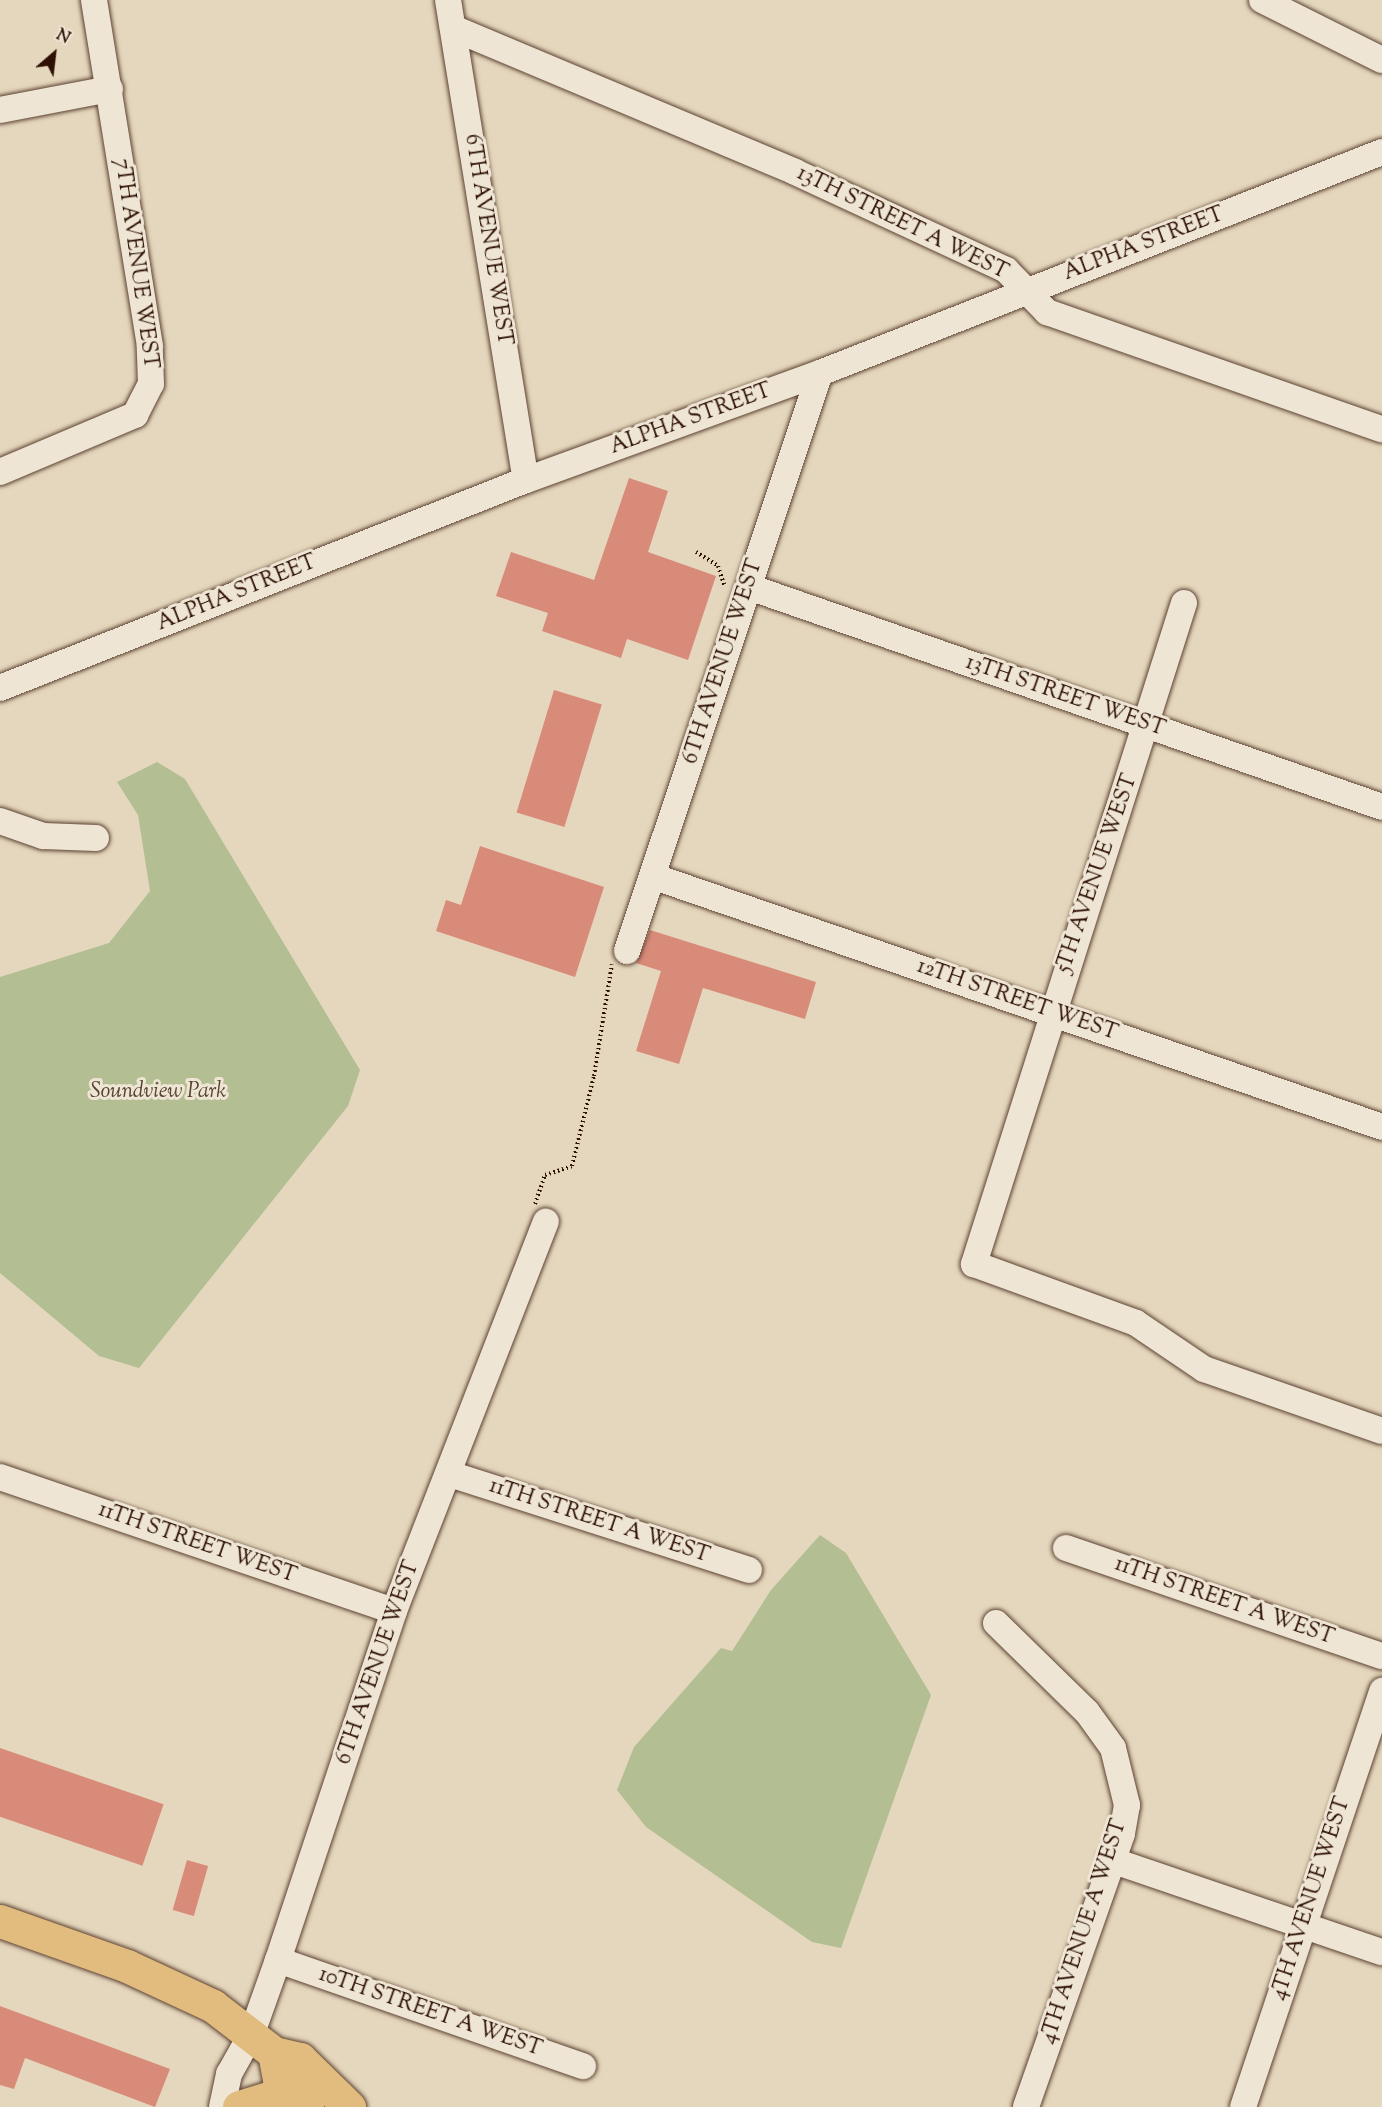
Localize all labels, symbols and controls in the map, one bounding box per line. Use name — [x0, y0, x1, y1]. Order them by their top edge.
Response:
north arrow — [24, 24, 84, 84]
text: N — [52, 25, 74, 51]
street label: 6TH AVENUE WEST — [457, 132, 517, 348]
street label: 7TH AVENUE WEST — [107, 157, 163, 371]
street label: 13TH STREET A WEST — [792, 161, 1012, 287]
street label: ALPHA STREET — [1060, 202, 1228, 288]
street label: ALPHA STREET — [607, 379, 775, 461]
street label: ALPHA STREET — [153, 550, 321, 638]
street label: 6TH AVENUE WEST — [678, 556, 770, 768]
street label: 13TH STREET WEST — [962, 650, 1168, 744]
street label: 5TH AVENUE WEST — [1052, 771, 1144, 977]
street label: 12TH STREET WEST — [913, 954, 1121, 1048]
park label: Soundview Park — [90, 1080, 226, 1106]
street label: 11TH STREET A WEST — [485, 1474, 713, 1570]
street label: 11TH STREET WEST — [94, 1498, 300, 1590]
street label: 11TH STREET A WEST — [1111, 1552, 1337, 1652]
street label: 6TH AVENUE WEST — [332, 1558, 426, 1768]
street label: 4TH AVENUE WEST — [1267, 1794, 1357, 2004]
street label: 4TH AVENUE A WEST — [1036, 1816, 1134, 2048]
street label: 10TH STREET A WEST — [315, 1962, 545, 2064]

